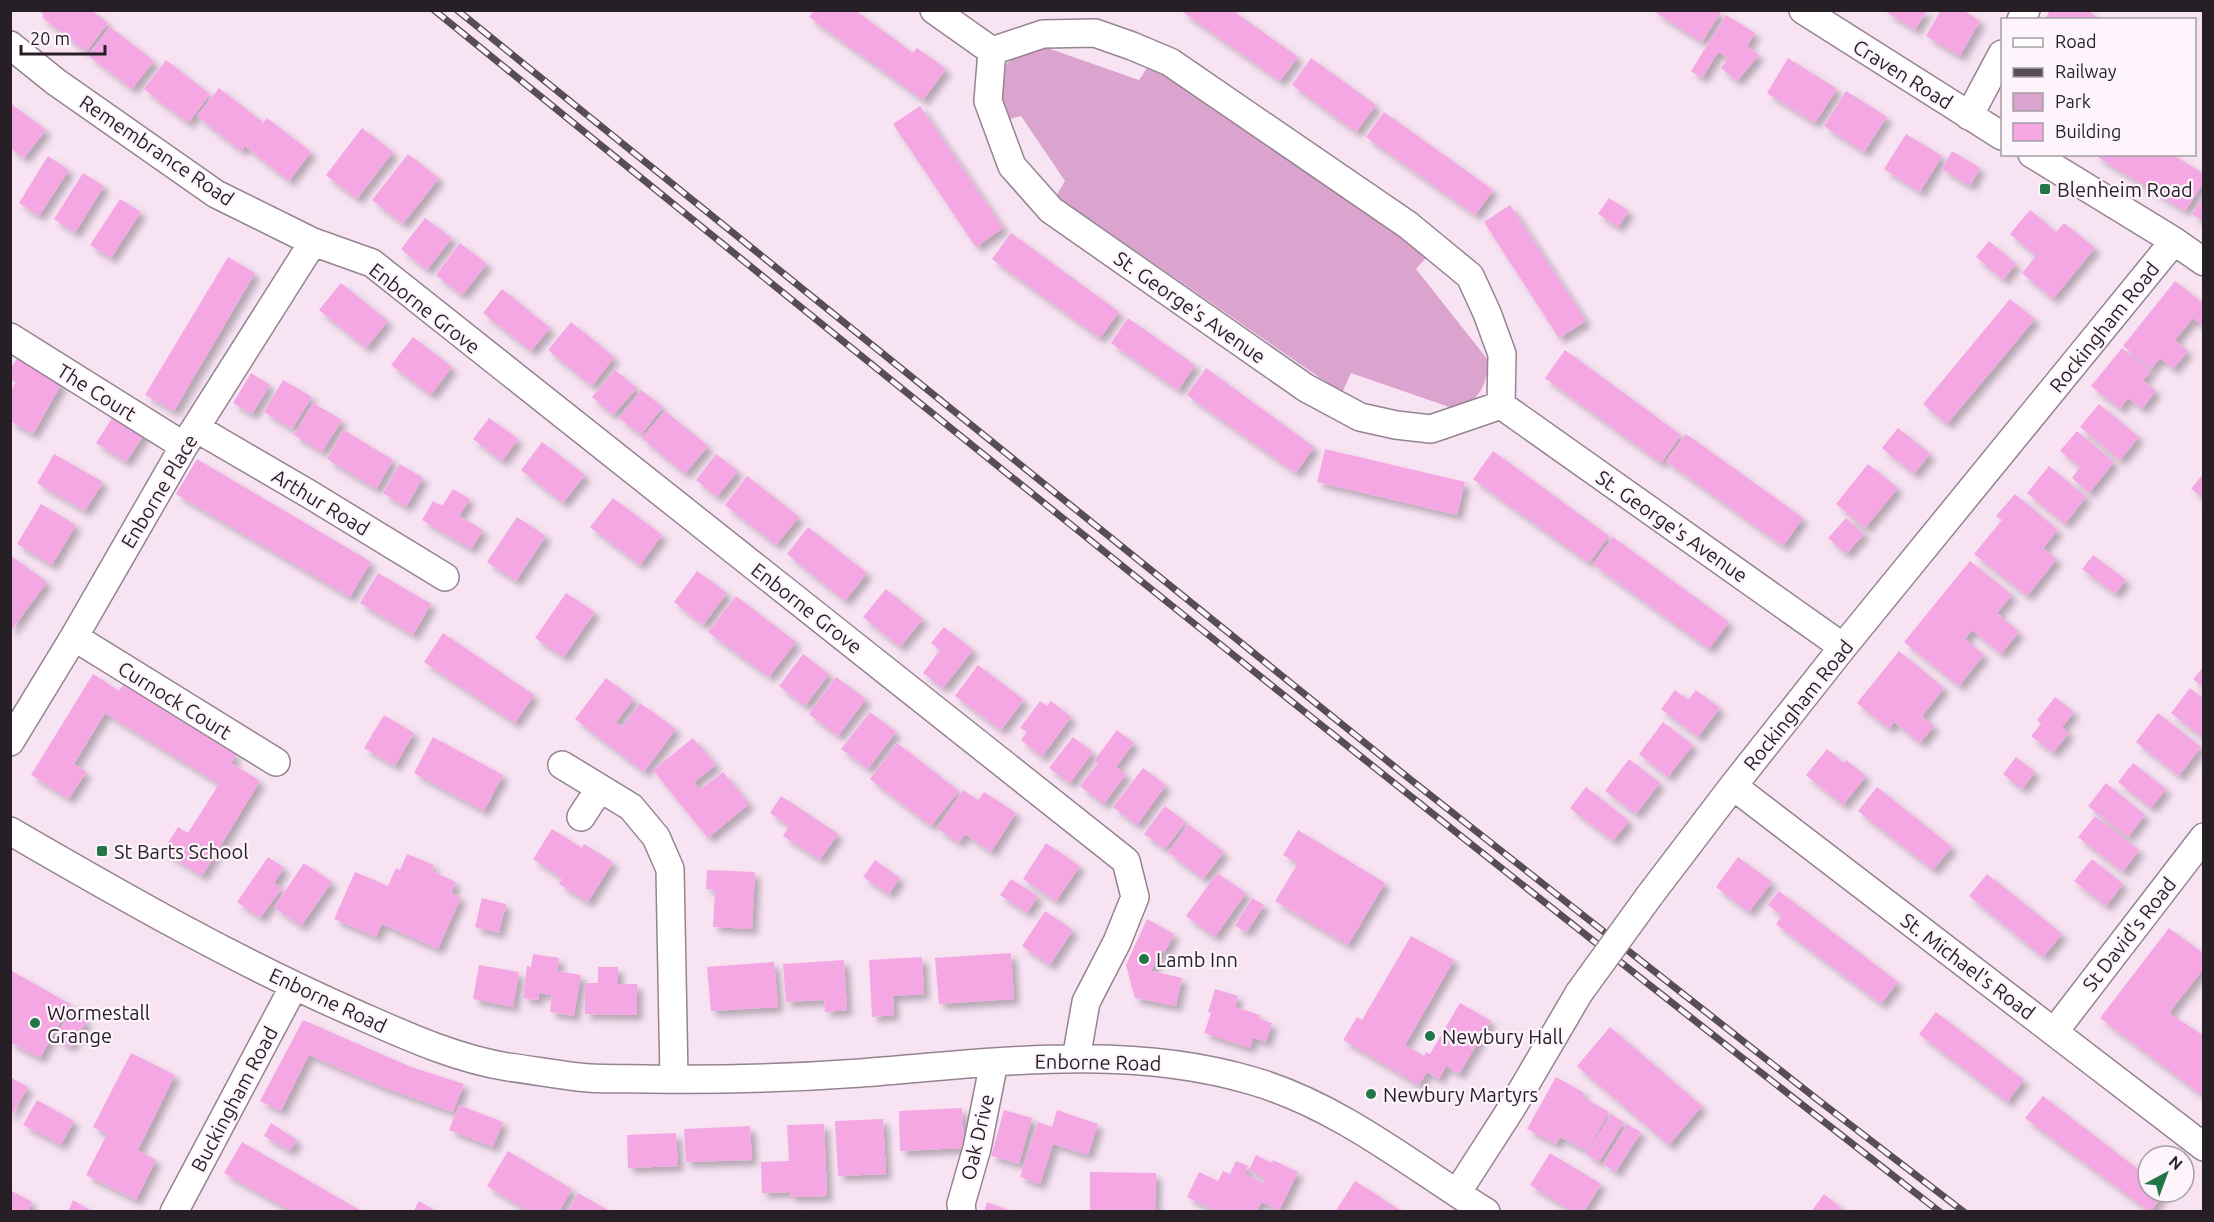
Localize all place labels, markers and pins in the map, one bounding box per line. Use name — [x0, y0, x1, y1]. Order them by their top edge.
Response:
place label: Blenheim Road — [2057, 178, 2193, 201]
marker: Blenheim Road — [2038, 182, 2052, 196]
place label: St Barts School — [114, 840, 248, 863]
marker: St Barts School — [95, 844, 109, 858]
place label: Lamb Inn — [1156, 948, 1238, 971]
marker: Lamb Inn — [1137, 952, 1151, 966]
place label: Wormestall Grange — [47, 1001, 150, 1047]
marker: Wormestall Grange — [28, 1016, 42, 1030]
place label: Newbury Hall — [1442, 1025, 1563, 1048]
marker: Newbury Hall — [1423, 1029, 1437, 1043]
place label: Newbury Martyrs — [1383, 1083, 1538, 1106]
marker: Newbury Martyrs — [1364, 1087, 1378, 1101]

